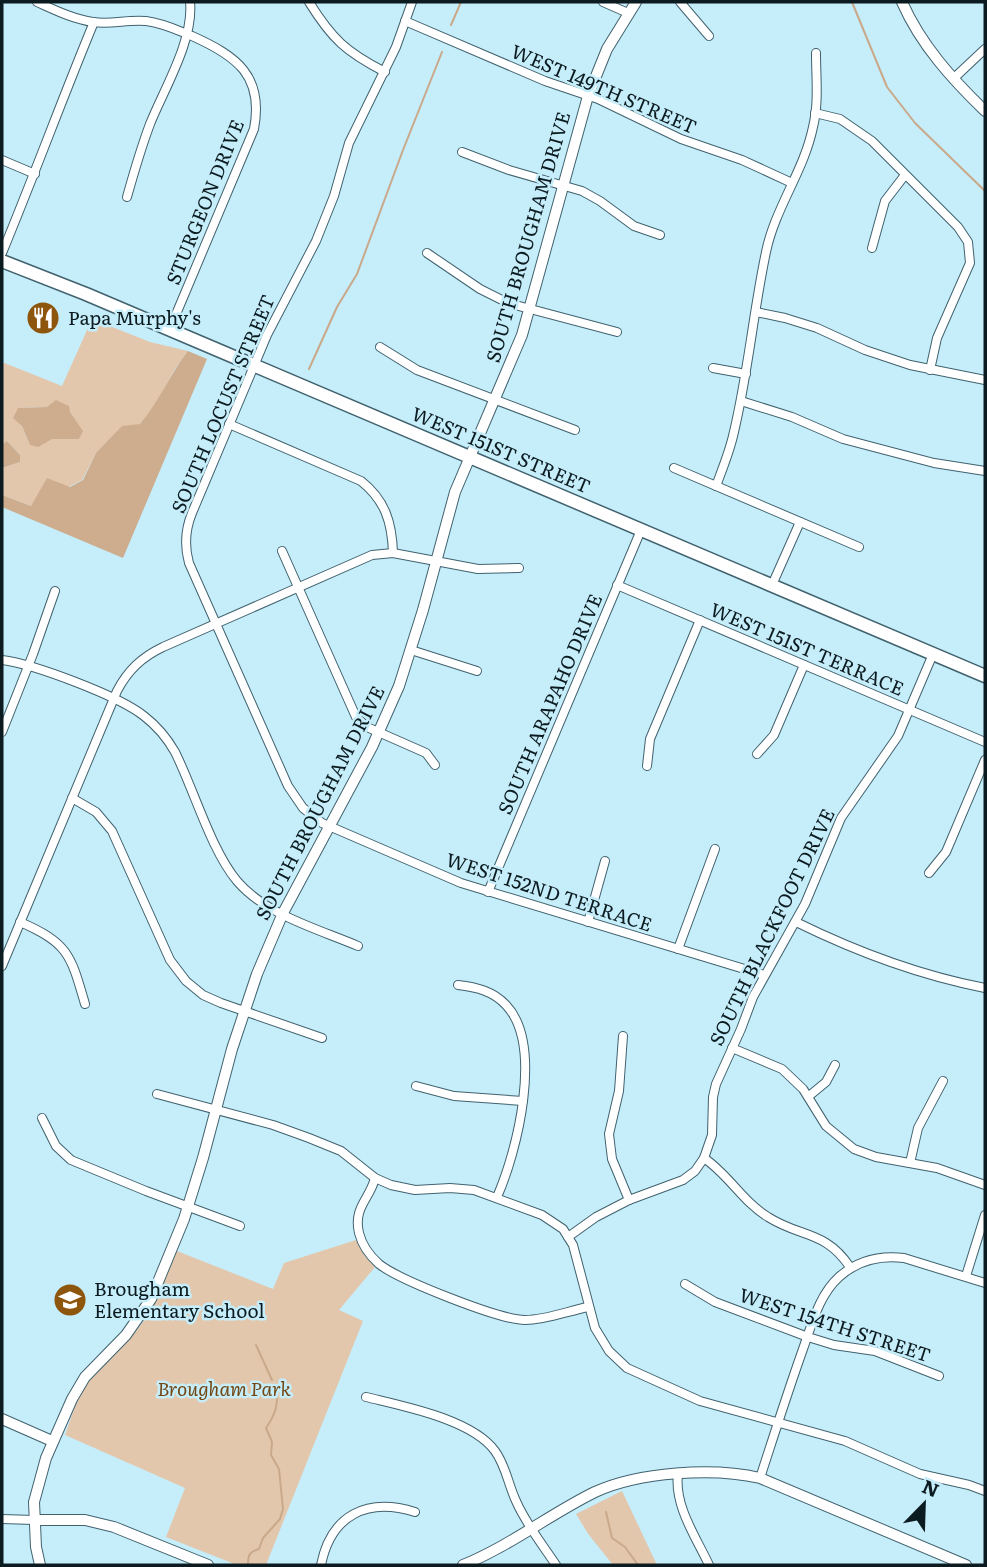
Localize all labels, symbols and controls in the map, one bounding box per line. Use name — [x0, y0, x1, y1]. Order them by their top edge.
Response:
street label: WEST 149TH STREET — [507, 36, 702, 140]
street label: SOUTH BROUGHAM DRIVE — [478, 108, 576, 365]
street label: STURGEON DRIVE — [158, 115, 250, 289]
street label: SOUTH LOCUST STREET — [163, 290, 281, 517]
restaurant icon: Papa Murphy's — [24, 299, 62, 337]
place label: Papa Murphy's — [68, 303, 201, 331]
street label: WEST 151ST STREET — [408, 399, 595, 499]
street label: SOUTH ARAPAHO DRIVE — [490, 589, 608, 818]
street label: WEST 151ST TERRACE — [706, 595, 909, 702]
street label: SOUTH BROUGHAM DRIVE — [248, 680, 391, 925]
street label: SOUTH BLACKFOOT DRIVE — [701, 803, 841, 1050]
street label: WEST 152ND TERRACE — [443, 844, 656, 938]
place label: Brougham Elementary School — [94, 1274, 265, 1324]
street label: WEST 154TH STREET — [736, 1280, 935, 1368]
school or university icon: Brougham Elementary School — [51, 1281, 89, 1319]
park label: Brougham Park — [157, 1374, 291, 1402]
north arrow — [889, 1469, 959, 1539]
text: N — [918, 1471, 944, 1503]

